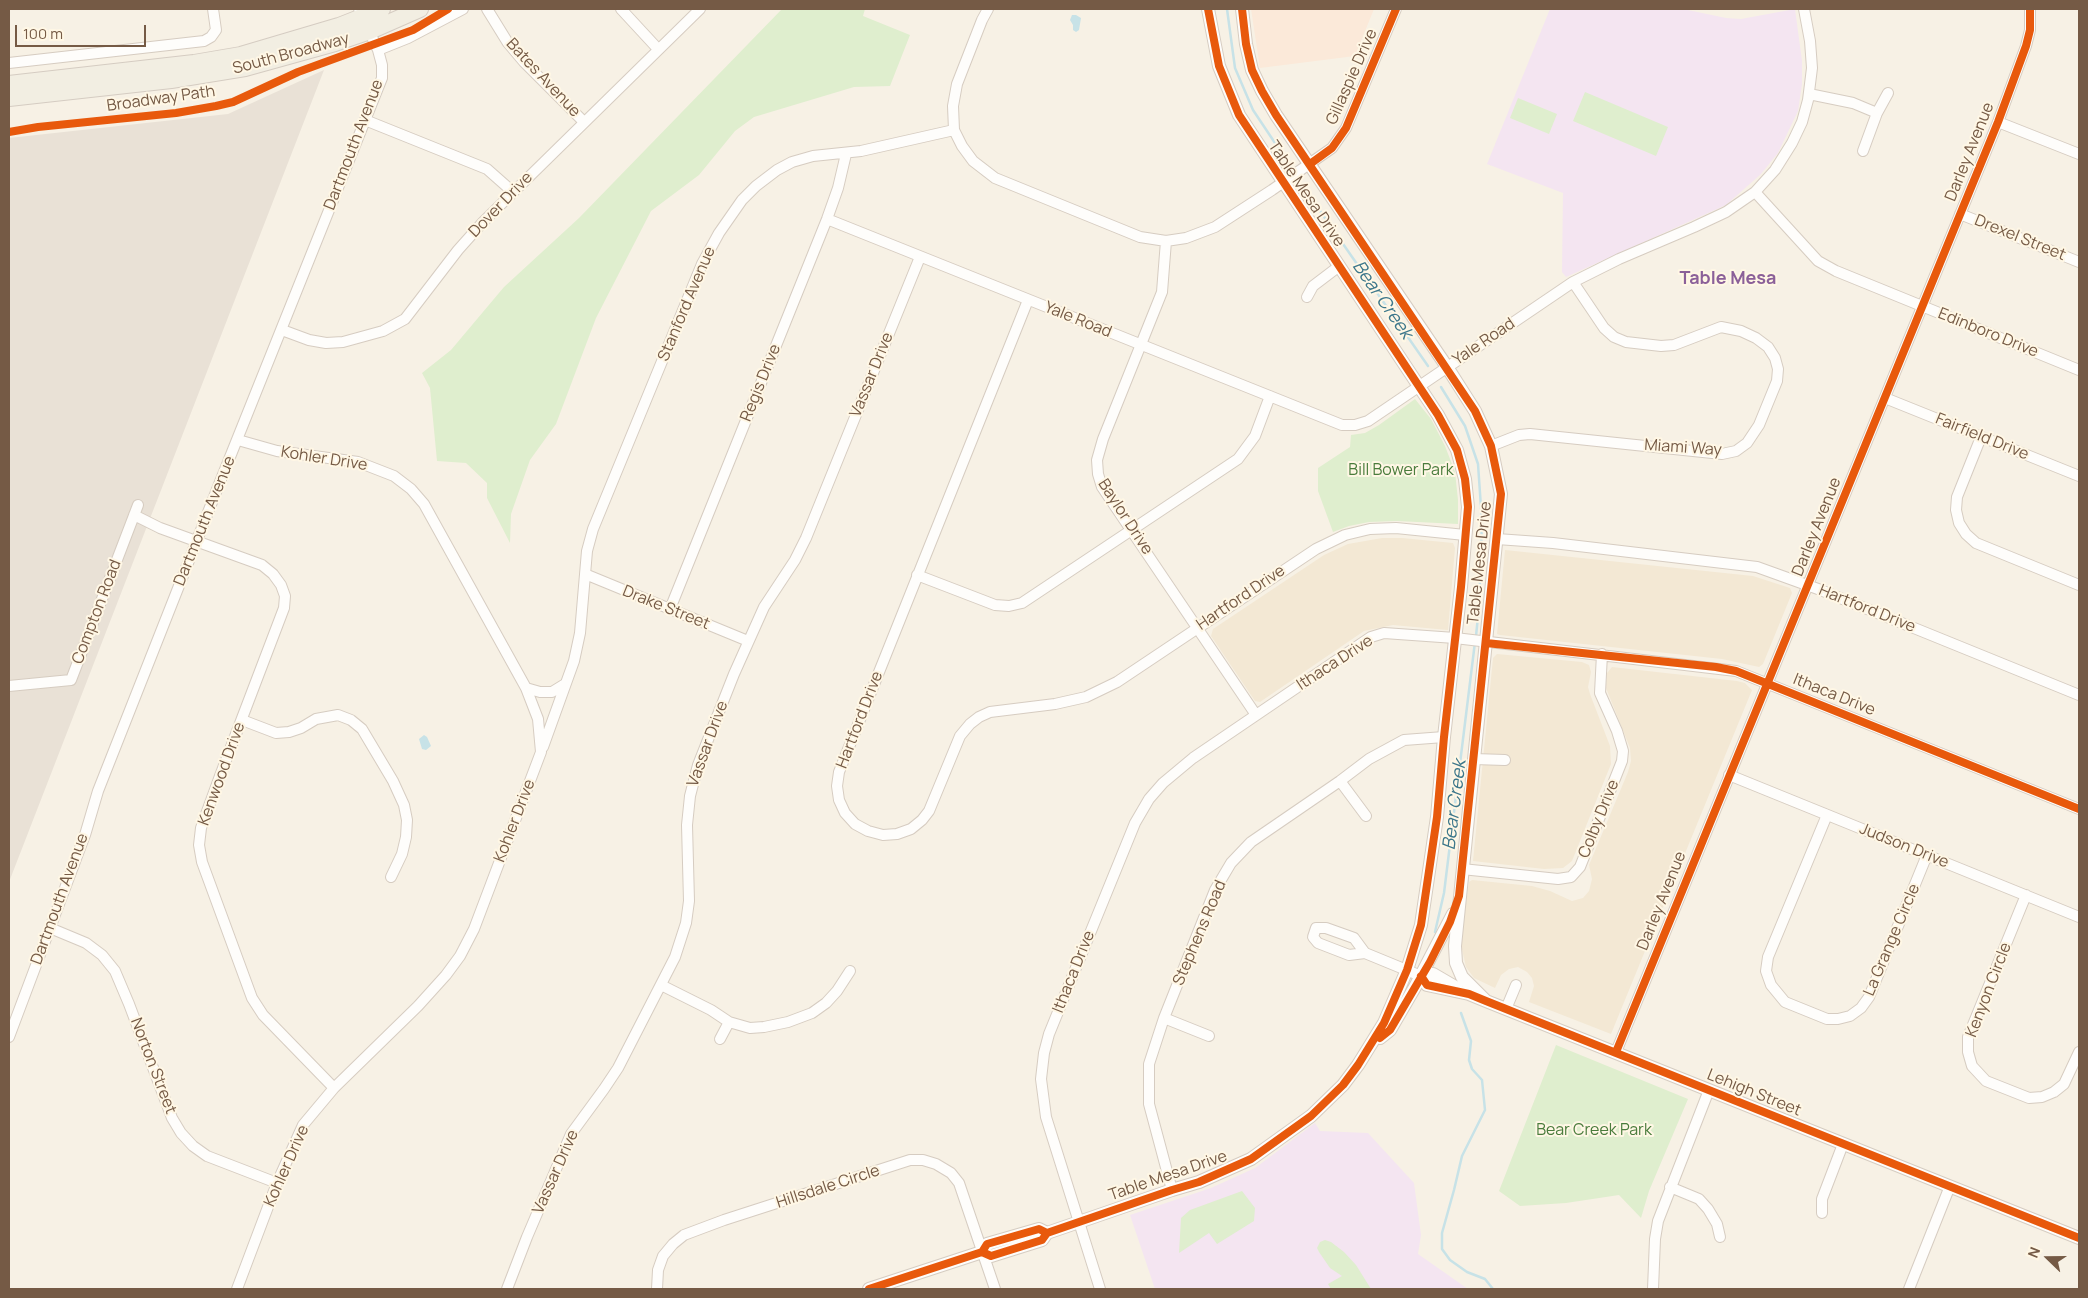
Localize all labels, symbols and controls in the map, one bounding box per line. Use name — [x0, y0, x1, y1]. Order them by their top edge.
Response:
scale bar — [18, 15, 149, 47]
text: 100 m — [23, 23, 63, 44]
street label: Gillaspie Drive — [1322, 26, 1382, 128]
street label: South Broadway — [231, 29, 351, 79]
street label: Bates Avenue — [502, 35, 584, 121]
street label: Dartmouth Avenue — [320, 77, 388, 213]
street label: Broadway Path — [106, 82, 216, 116]
street label: Darley Avenue — [1941, 100, 1999, 204]
street label: Table Mesa Drive — [1263, 137, 1349, 251]
street label: Dover Drive — [465, 168, 537, 242]
street label: Drexel Street — [1972, 211, 2068, 265]
street label: Stanford Avenue — [654, 244, 720, 364]
water label: Bear Creek — [1347, 257, 1417, 343]
district label: Table Mesa — [1680, 268, 1776, 290]
street label: Yale Road — [1042, 298, 1114, 342]
street label: Edinboro Drive — [1935, 304, 2041, 362]
street label: Yale Road — [1449, 314, 1519, 370]
street label: Vassar Drive — [846, 330, 898, 420]
street label: Regis Drive — [737, 342, 785, 424]
street label: Fairfield Drive — [1933, 410, 2031, 464]
street label: Miami Way — [1644, 436, 1722, 460]
street label: Kohler Drive — [279, 443, 369, 475]
street label: Dartmouth Avenue — [170, 453, 240, 589]
park label: Bill Bower Park — [1348, 461, 1454, 481]
street label: Darley Avenue — [1788, 475, 1846, 579]
street label: Baylor Drive — [1093, 476, 1157, 558]
street label: Table Mesa Drive — [1464, 500, 1496, 626]
street label: Compton Road — [68, 557, 126, 667]
street label: Hartford Drive — [1193, 561, 1289, 635]
street label: Hartford Drive — [1816, 581, 1918, 637]
street label: Drake Street — [620, 582, 712, 634]
street label: Ithaca Drive — [1293, 631, 1377, 695]
street label: Hartford Drive — [833, 669, 887, 771]
street label: Ithaca Drive — [1790, 670, 1878, 720]
street label: Vassar Drive — [684, 698, 732, 790]
street label: Kenwood Drive — [194, 720, 250, 828]
water label: Bear Creek — [1439, 759, 1471, 851]
street label: Kohler Drive — [490, 777, 540, 865]
street label: Colby Drive — [1575, 777, 1623, 861]
street label: Judson Drive — [1857, 819, 1951, 873]
street label: Dartmouth Avenue — [27, 831, 93, 967]
street label: Darley Avenue — [1633, 849, 1691, 953]
street label: Stephens Road — [1169, 878, 1231, 988]
street label: La Grange Circle — [1860, 881, 1924, 999]
street label: Ithaca Drive — [1049, 928, 1099, 1016]
street label: Kenyon Circle — [1962, 940, 2016, 1040]
street label: Norton Street — [126, 1015, 180, 1117]
street label: Lehigh Street — [1704, 1065, 1804, 1121]
park label: Bear Creek Park — [1536, 1121, 1652, 1141]
street label: Kohler Drive — [260, 1122, 314, 1210]
street label: Vassar Drive — [529, 1127, 583, 1217]
street label: Table Mesa Drive — [1106, 1147, 1230, 1205]
street label: Hillsdale Circle — [774, 1161, 882, 1213]
north arrow — [2023, 1233, 2073, 1283]
text: N — [2023, 1244, 2044, 1260]

